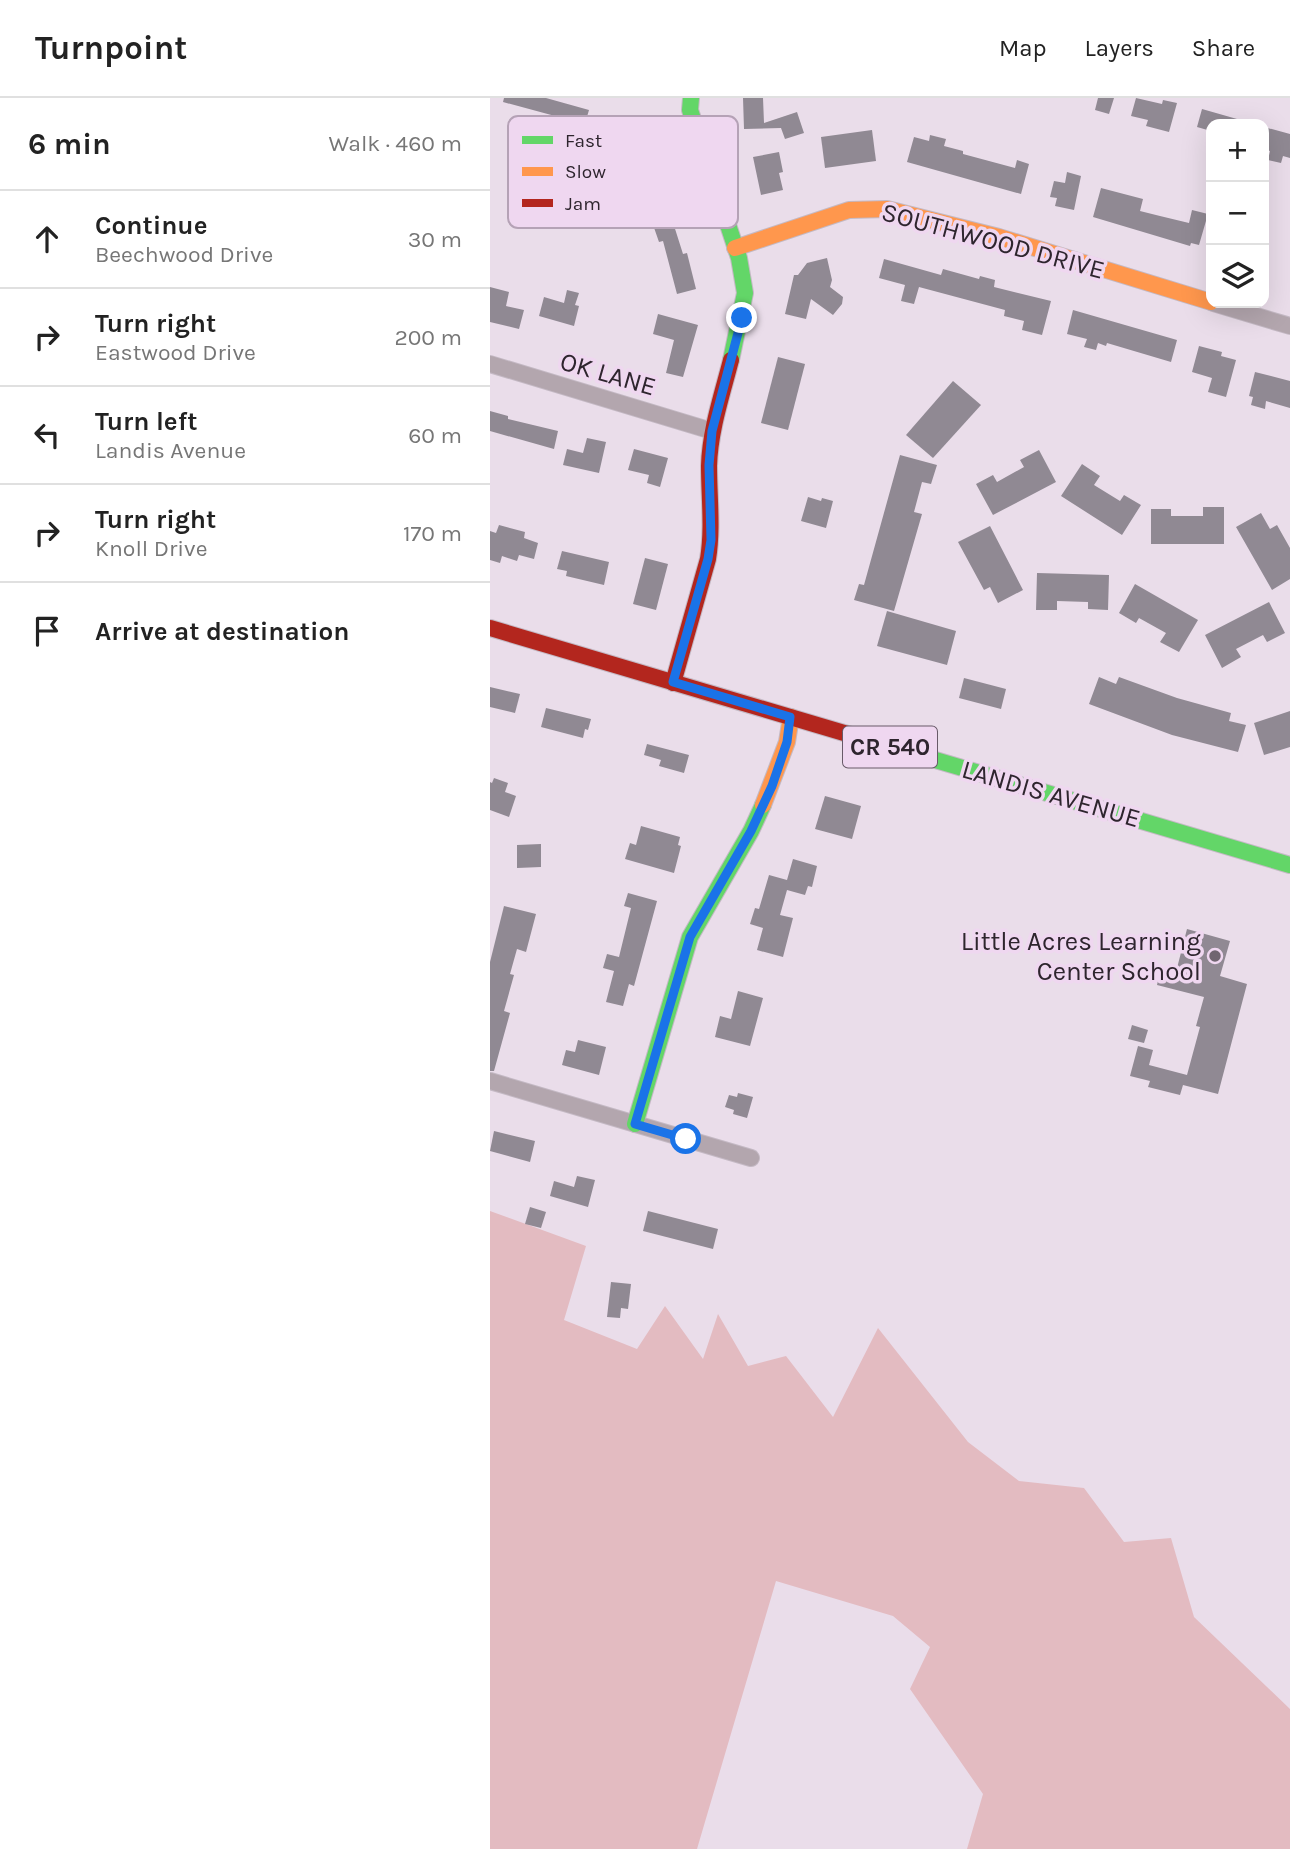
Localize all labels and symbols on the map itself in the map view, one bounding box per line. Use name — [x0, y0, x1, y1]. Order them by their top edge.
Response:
legend — [508, 116, 738, 228]
text: Fast — [565, 130, 602, 152]
text: Slow — [565, 161, 606, 183]
text: Jam — [565, 193, 601, 215]
street label: SOUTHWOOD DRIVE — [878, 196, 1108, 286]
route end — [726, 302, 757, 333]
street label: OK LANE — [557, 346, 659, 402]
road number: CR 540 — [843, 726, 937, 768]
street label: LANDIS AVENUE — [958, 754, 1144, 834]
place label: Little Acres Learning Center School — [961, 926, 1201, 987]
marker: Little Acres Learning Center School — [1207, 948, 1223, 964]
route start — [670, 1123, 701, 1154]

